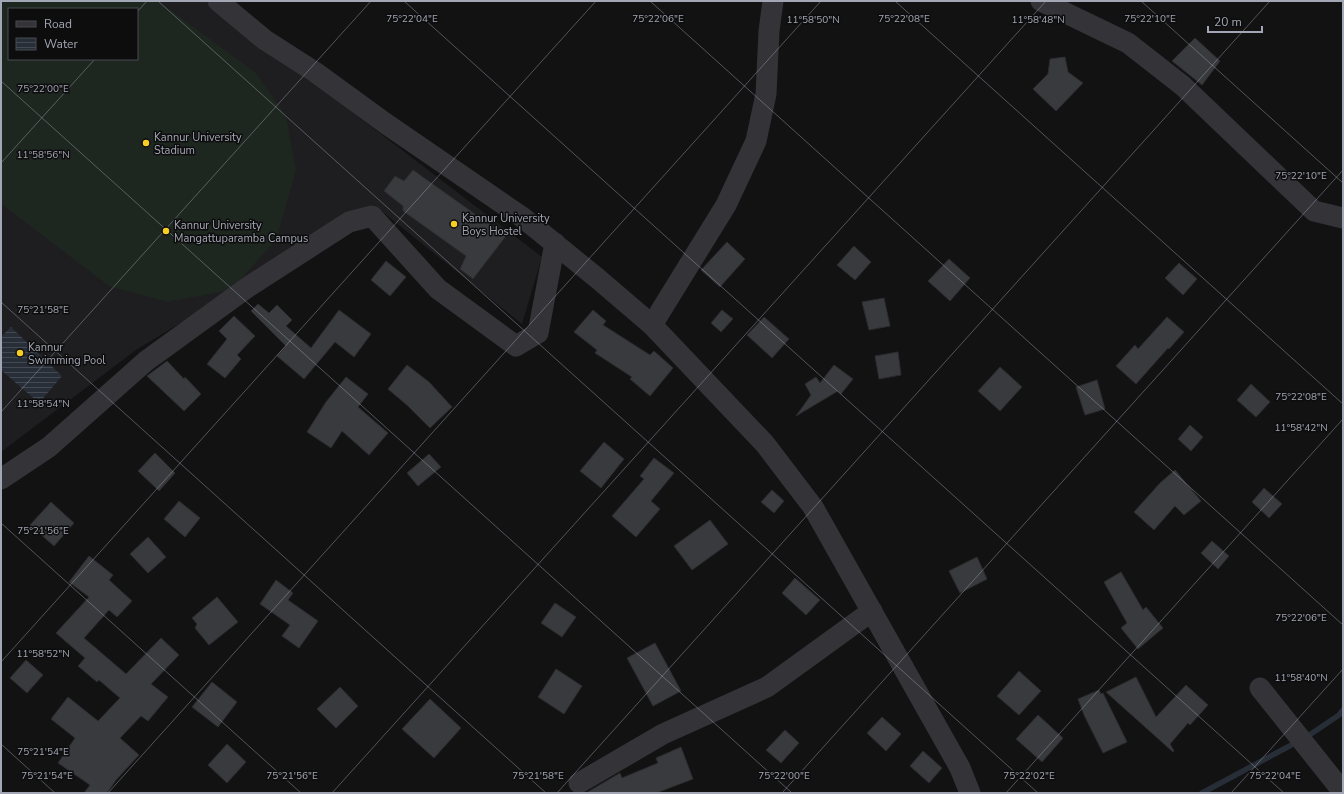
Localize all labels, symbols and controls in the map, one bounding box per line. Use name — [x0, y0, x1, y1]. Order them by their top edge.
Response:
legend — [8, 8, 138, 60]
scale bar — [1208, 8, 1262, 34]
text: 75°22'04"E — [386, 12, 438, 26]
text: 75°22'06"E — [632, 12, 684, 26]
text: 75°22'08"E — [878, 12, 930, 26]
text: 75°22'10"E — [1124, 12, 1176, 26]
text: 11°58'50"N — [786, 13, 840, 27]
text: 11°58'48"N — [1011, 13, 1065, 27]
text: 20 m — [1214, 14, 1242, 30]
text: Road — [44, 16, 72, 32]
text: Water — [44, 36, 78, 52]
text: 75°22'00"E — [17, 82, 69, 96]
place label: Kannur University Stadium — [154, 130, 242, 158]
marker: Kannur University Stadium — [141, 138, 151, 148]
text: 11°58'56"N — [16, 148, 70, 162]
text: 75°22'10"E — [1275, 169, 1327, 183]
place label: Kannur University Boys Hostel — [462, 211, 550, 239]
place label: Kannur University Mangattuparamba Campus — [174, 218, 308, 246]
marker: Kannur University Boys Hostel — [449, 219, 459, 229]
marker: Kannur University Mangattuparamba Campus — [161, 226, 171, 236]
text: 75°21'58"E — [17, 303, 69, 317]
place label: Kannur Swimming Pool — [28, 340, 106, 368]
marker: Kannur Swimming Pool — [15, 348, 25, 358]
text: 75°22'08"E — [1275, 390, 1327, 404]
text: 11°58'54"N — [16, 397, 70, 411]
text: 11°58'42"N — [1274, 421, 1328, 435]
text: 75°21'56"E — [17, 524, 69, 538]
text: 75°22'06"E — [1275, 611, 1327, 625]
text: 11°58'52"N — [16, 647, 70, 661]
text: 11°58'40"N — [1274, 671, 1328, 685]
text: 75°21'54"E — [17, 745, 69, 759]
text: 75°21'54"E — [21, 769, 73, 783]
text: 75°21'56"E — [266, 769, 318, 783]
text: 75°21'58"E — [512, 769, 564, 783]
text: 75°22'00"E — [758, 769, 810, 783]
text: 75°22'02"E — [1003, 769, 1055, 783]
text: 75°22'04"E — [1249, 769, 1301, 783]

